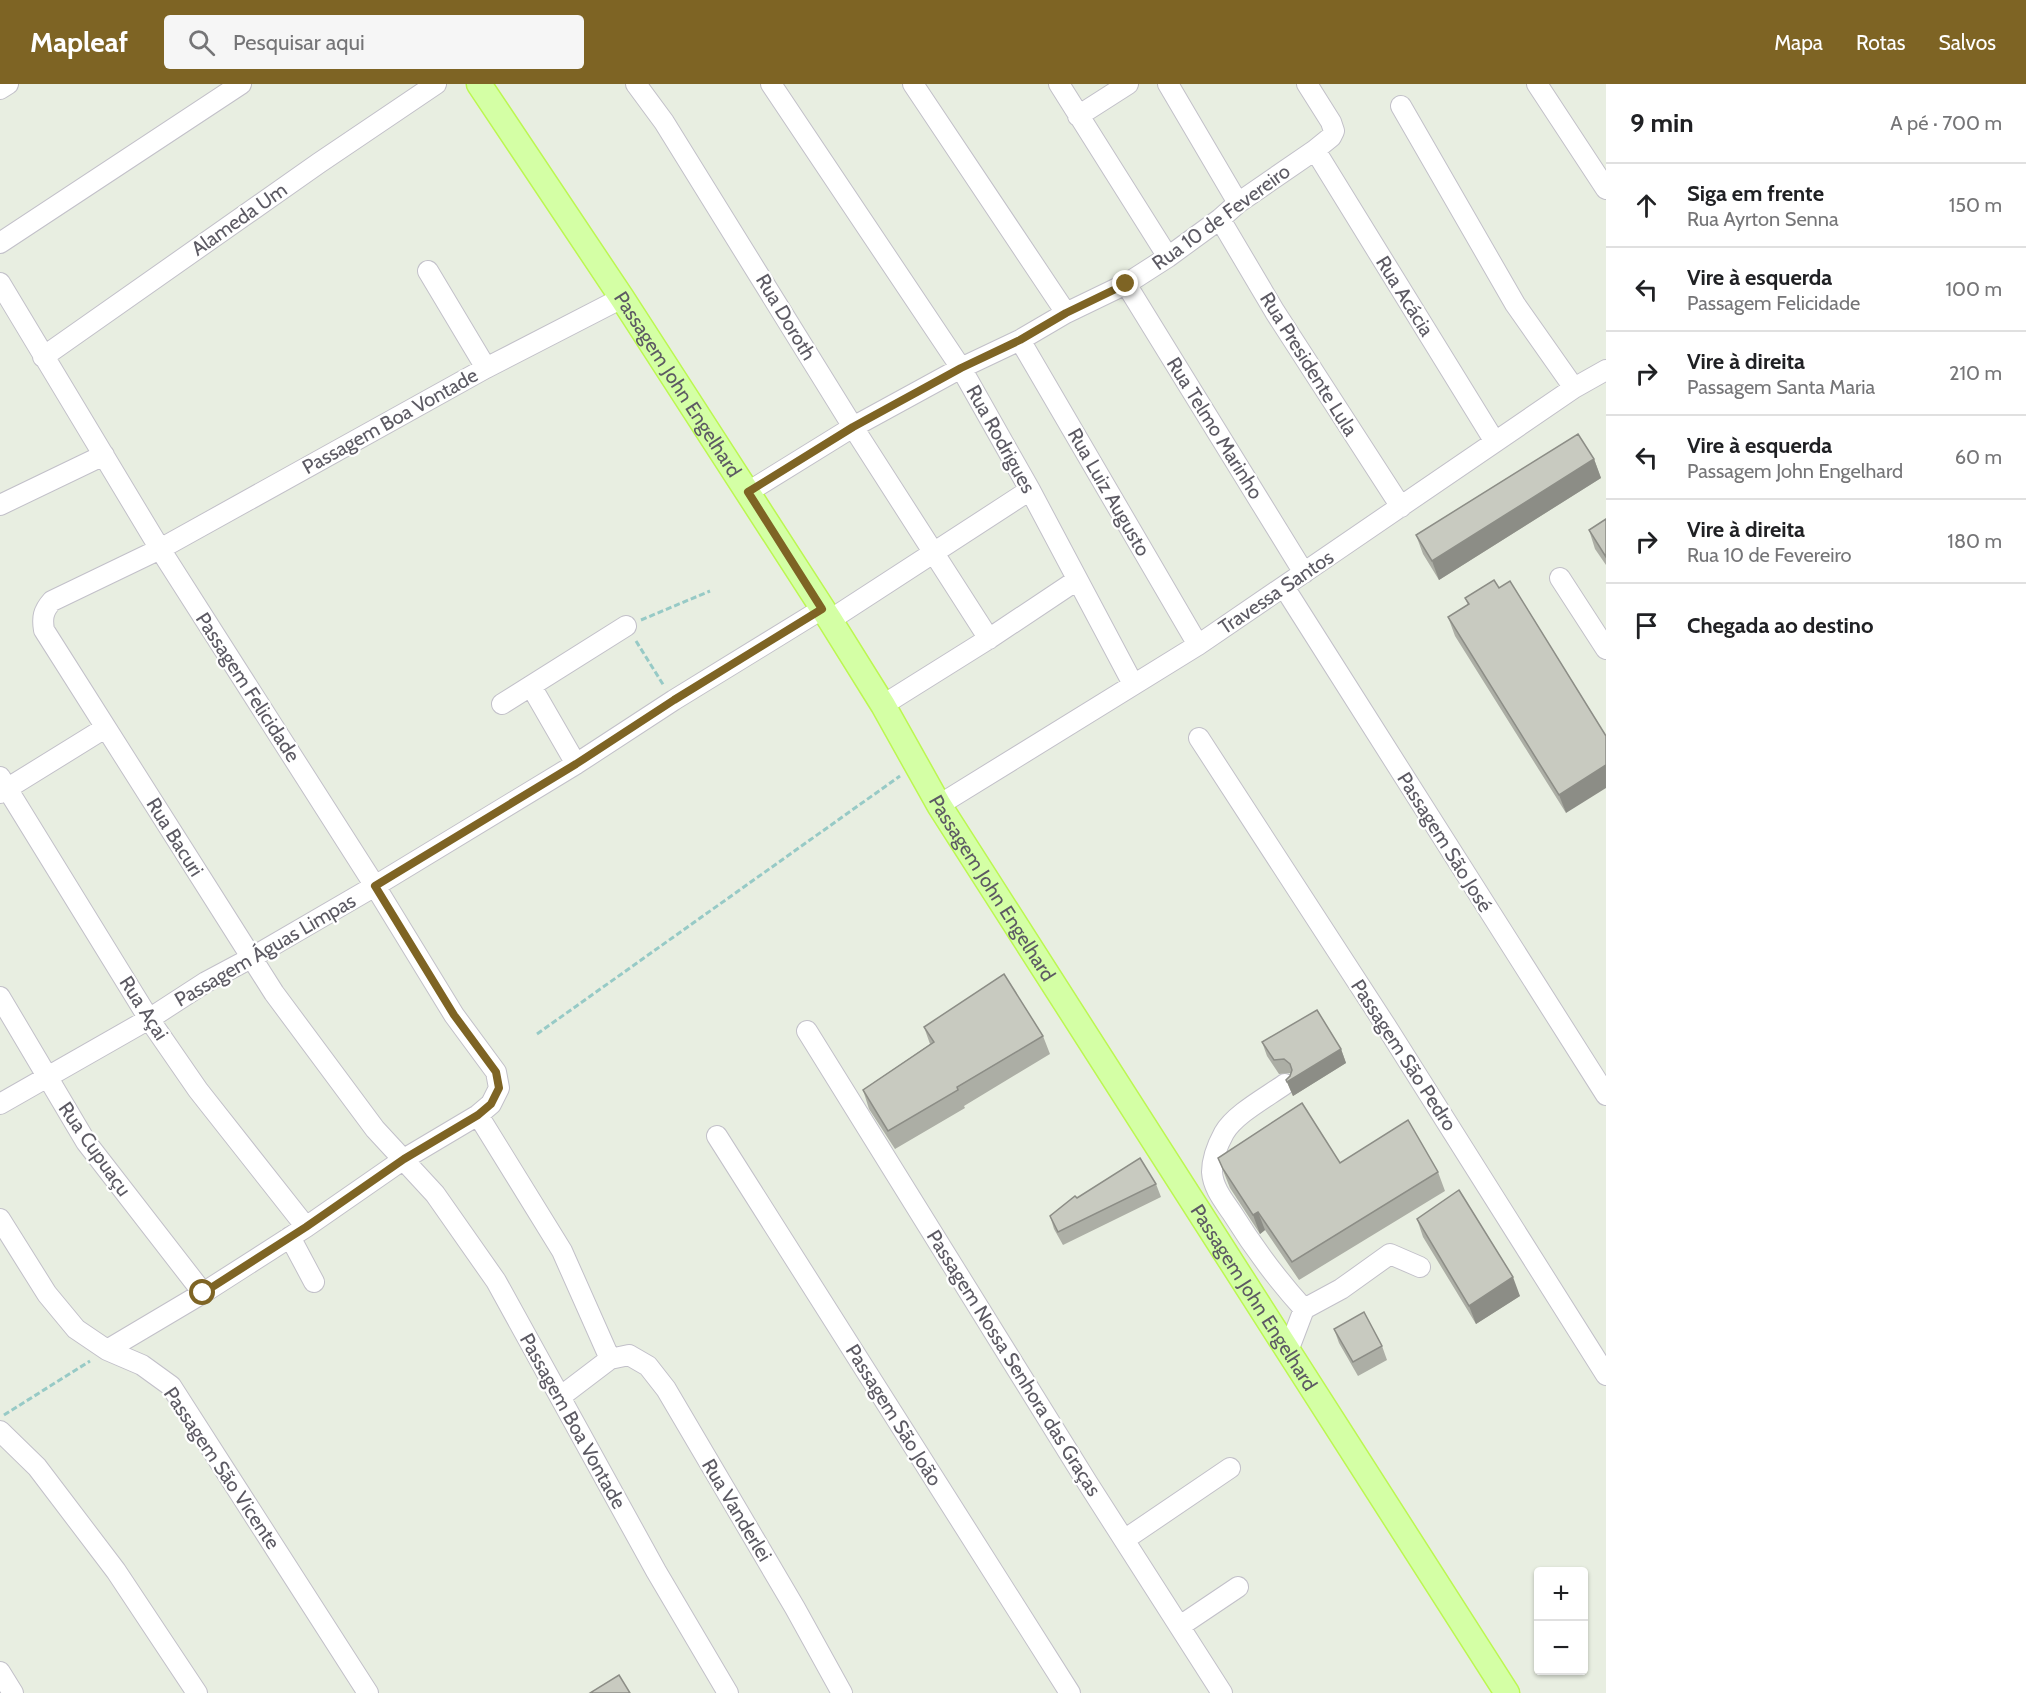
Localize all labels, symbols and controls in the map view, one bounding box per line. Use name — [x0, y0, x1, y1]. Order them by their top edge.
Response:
search box — [164, 15, 584, 69]
text: Mapleaf — [30, 25, 128, 59]
icon: search — [185, 26, 218, 59]
text: Pesquisar aqui — [233, 29, 365, 56]
text: Mapa — [1774, 30, 1823, 55]
text: Rotas — [1856, 30, 1905, 55]
text: Salvos — [1938, 30, 1996, 55]
text: 9 min — [1630, 107, 1694, 139]
text: A pé · 700 m — [1890, 111, 2002, 135]
street label: Rua 10 de Fevereiro — [1147, 159, 1295, 275]
street label: Alameda Um — [187, 177, 291, 261]
text: Siga em frente — [1687, 180, 1824, 207]
icon: ahead — [1630, 189, 1663, 222]
text: 150 m — [1949, 193, 2002, 217]
text: Rua Ayrton Senna — [1687, 207, 1839, 231]
street label: Rua Acácia — [1371, 251, 1439, 341]
text: Vire à esquerda — [1687, 264, 1832, 291]
street label: Rua Doroth — [751, 270, 821, 364]
route end — [1112, 270, 1138, 296]
icon: left — [1630, 273, 1663, 306]
text: 100 m — [1946, 277, 2002, 301]
street label: Passagem John Engelhard — [609, 287, 746, 482]
street label: Rua Presidente Lula — [1255, 288, 1363, 441]
text: Passagem Felicidade — [1687, 291, 1860, 315]
text: Vire à direita — [1687, 348, 1805, 375]
street label: Rua Telmo Marinho — [1162, 353, 1268, 503]
icon: right — [1630, 357, 1663, 390]
text: 210 m — [1949, 361, 2002, 385]
street label: Passagem Boa Vontade — [298, 363, 482, 479]
text: Passagem Santa Maria — [1687, 375, 1875, 399]
street label: Rua Rodrigues — [961, 381, 1041, 497]
street label: Rua Luiz Augusto — [1063, 424, 1155, 560]
text: Vire à esquerda — [1687, 432, 1832, 459]
icon: left — [1630, 441, 1663, 474]
text: 60 m — [1955, 445, 2002, 469]
text: Passagem John Engelhard — [1687, 459, 1903, 483]
text: Vire à direita — [1687, 516, 1805, 543]
icon: right — [1630, 525, 1663, 558]
text: 180 m — [1947, 529, 2002, 553]
text: Rua 10 de Fevereiro — [1687, 543, 1851, 567]
street label: Travessa Santos — [1214, 545, 1338, 639]
street label: Passagem Felicidade — [191, 608, 305, 766]
icon: arrive — [1630, 609, 1663, 642]
text: Chegada ao destino — [1687, 612, 1873, 639]
street label: Passagem São José — [1392, 768, 1498, 916]
street label: Passagem John Engelhard — [924, 791, 1060, 986]
street label: Rua Bacuri — [141, 793, 209, 881]
street label: Passagem Águas Limpas — [170, 888, 360, 1012]
street label: Rua Açai — [114, 972, 174, 1044]
street label: Passagem São Pedro — [1346, 975, 1462, 1135]
street label: Rua Cupuaçu — [54, 1097, 136, 1201]
street label: Passagem John Engelhard — [1186, 1200, 1322, 1395]
street label: Passagem Nossa Senhora das Graças — [922, 1225, 1106, 1501]
route start — [189, 1279, 215, 1305]
street label: Passagem Boa Vontade — [515, 1329, 631, 1513]
street label: Passagem São João — [841, 1340, 947, 1490]
street label: Passagem São Vicente — [159, 1382, 285, 1554]
street label: Rua Vanderlei — [697, 1454, 777, 1566]
map controls — [1534, 1567, 1588, 1675]
button: + — [1534, 1567, 1588, 1621]
button: − — [1534, 1621, 1588, 1675]

